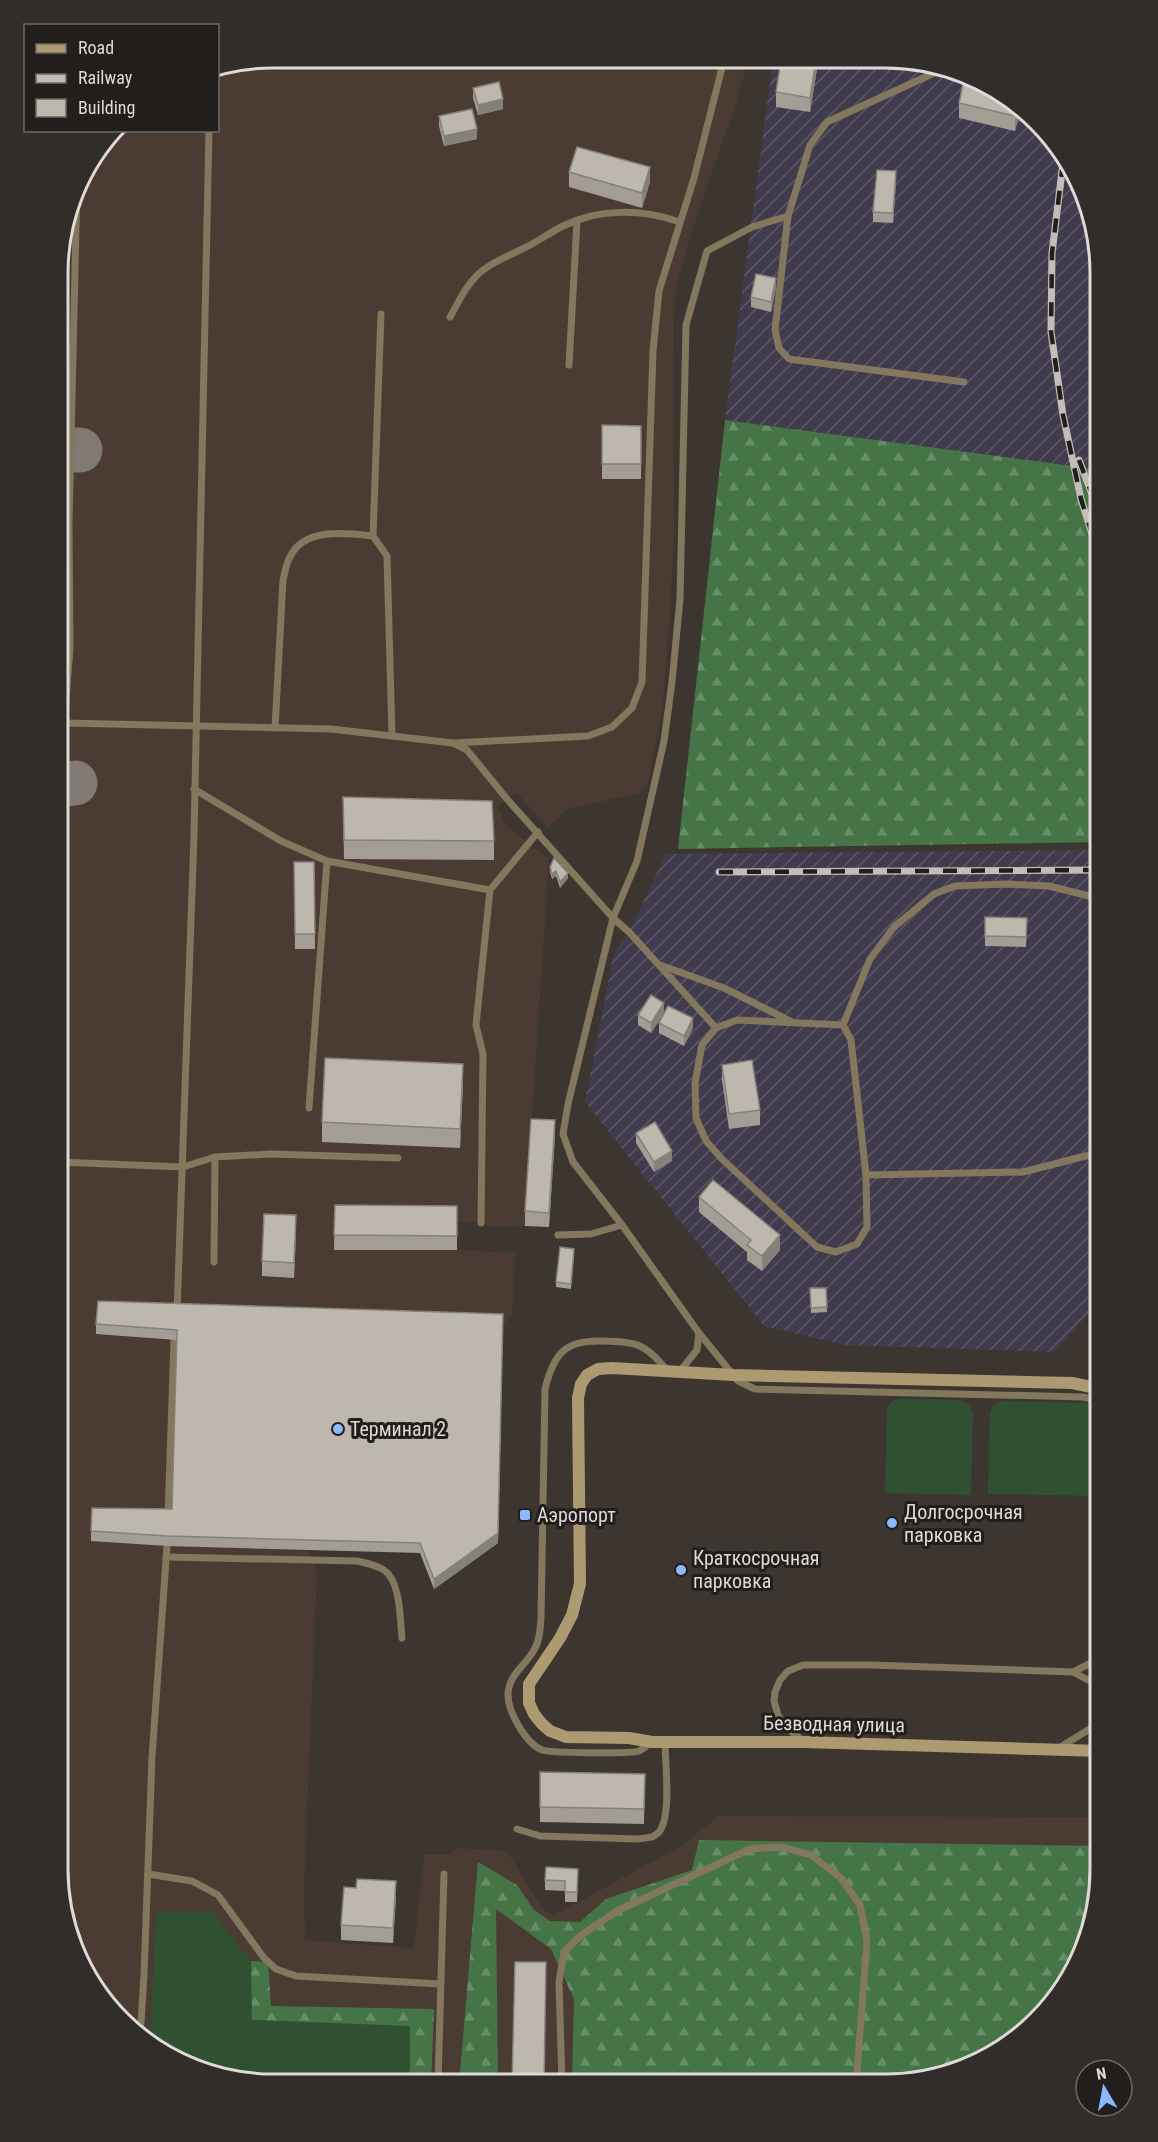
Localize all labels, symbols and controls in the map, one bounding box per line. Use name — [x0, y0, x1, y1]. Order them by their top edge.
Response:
legend — [24, 24, 219, 132]
text: Road — [78, 37, 114, 58]
text: Railway — [78, 67, 133, 88]
text: Building — [78, 97, 135, 118]
place label: Терминал 2 — [350, 1417, 446, 1441]
marker: Терминал 2 — [331, 1422, 345, 1436]
place label: Долгосрочная парковка — [904, 1500, 1023, 1547]
place label: Аэропорт — [537, 1503, 616, 1527]
marker: Аэропорт — [518, 1508, 532, 1522]
marker: Долгосрочная парковка — [885, 1516, 899, 1530]
place label: Краткосрочная парковка — [693, 1546, 819, 1593]
marker: Краткосрочная парковка — [674, 1563, 688, 1577]
street label: Безводная улица — [763, 1711, 905, 1737]
north arrow — [1074, 2058, 1134, 2118]
text: N — [1095, 2064, 1108, 2084]

